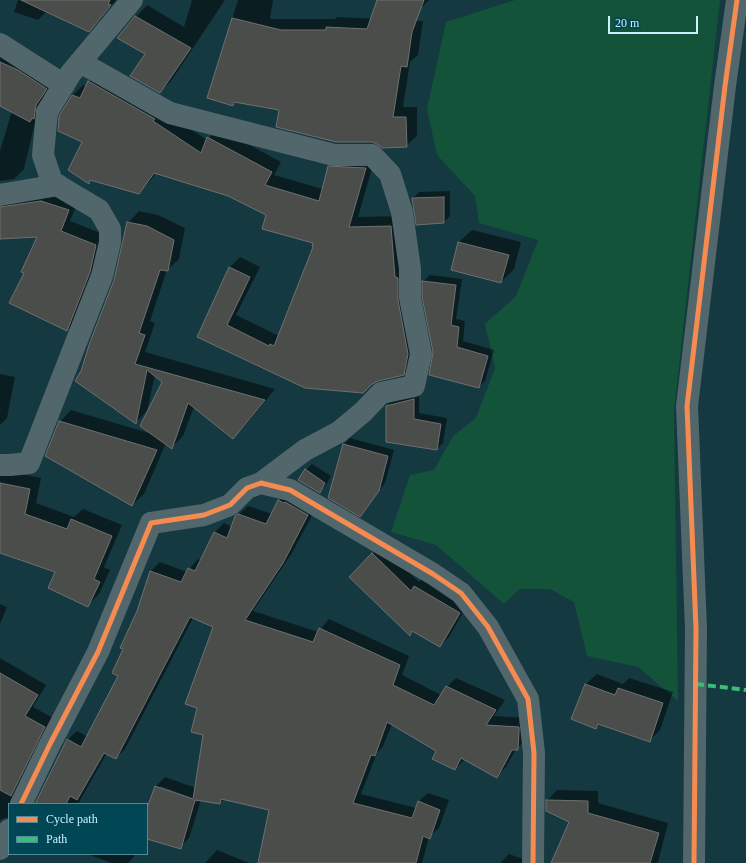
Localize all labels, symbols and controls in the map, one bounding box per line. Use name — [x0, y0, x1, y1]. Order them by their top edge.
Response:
scale bar — [610, 8, 700, 34]
text: 20 m — [615, 16, 639, 30]
legend — [8, 803, 148, 855]
text: Cycle path — [46, 812, 98, 826]
text: Path — [46, 832, 67, 846]

